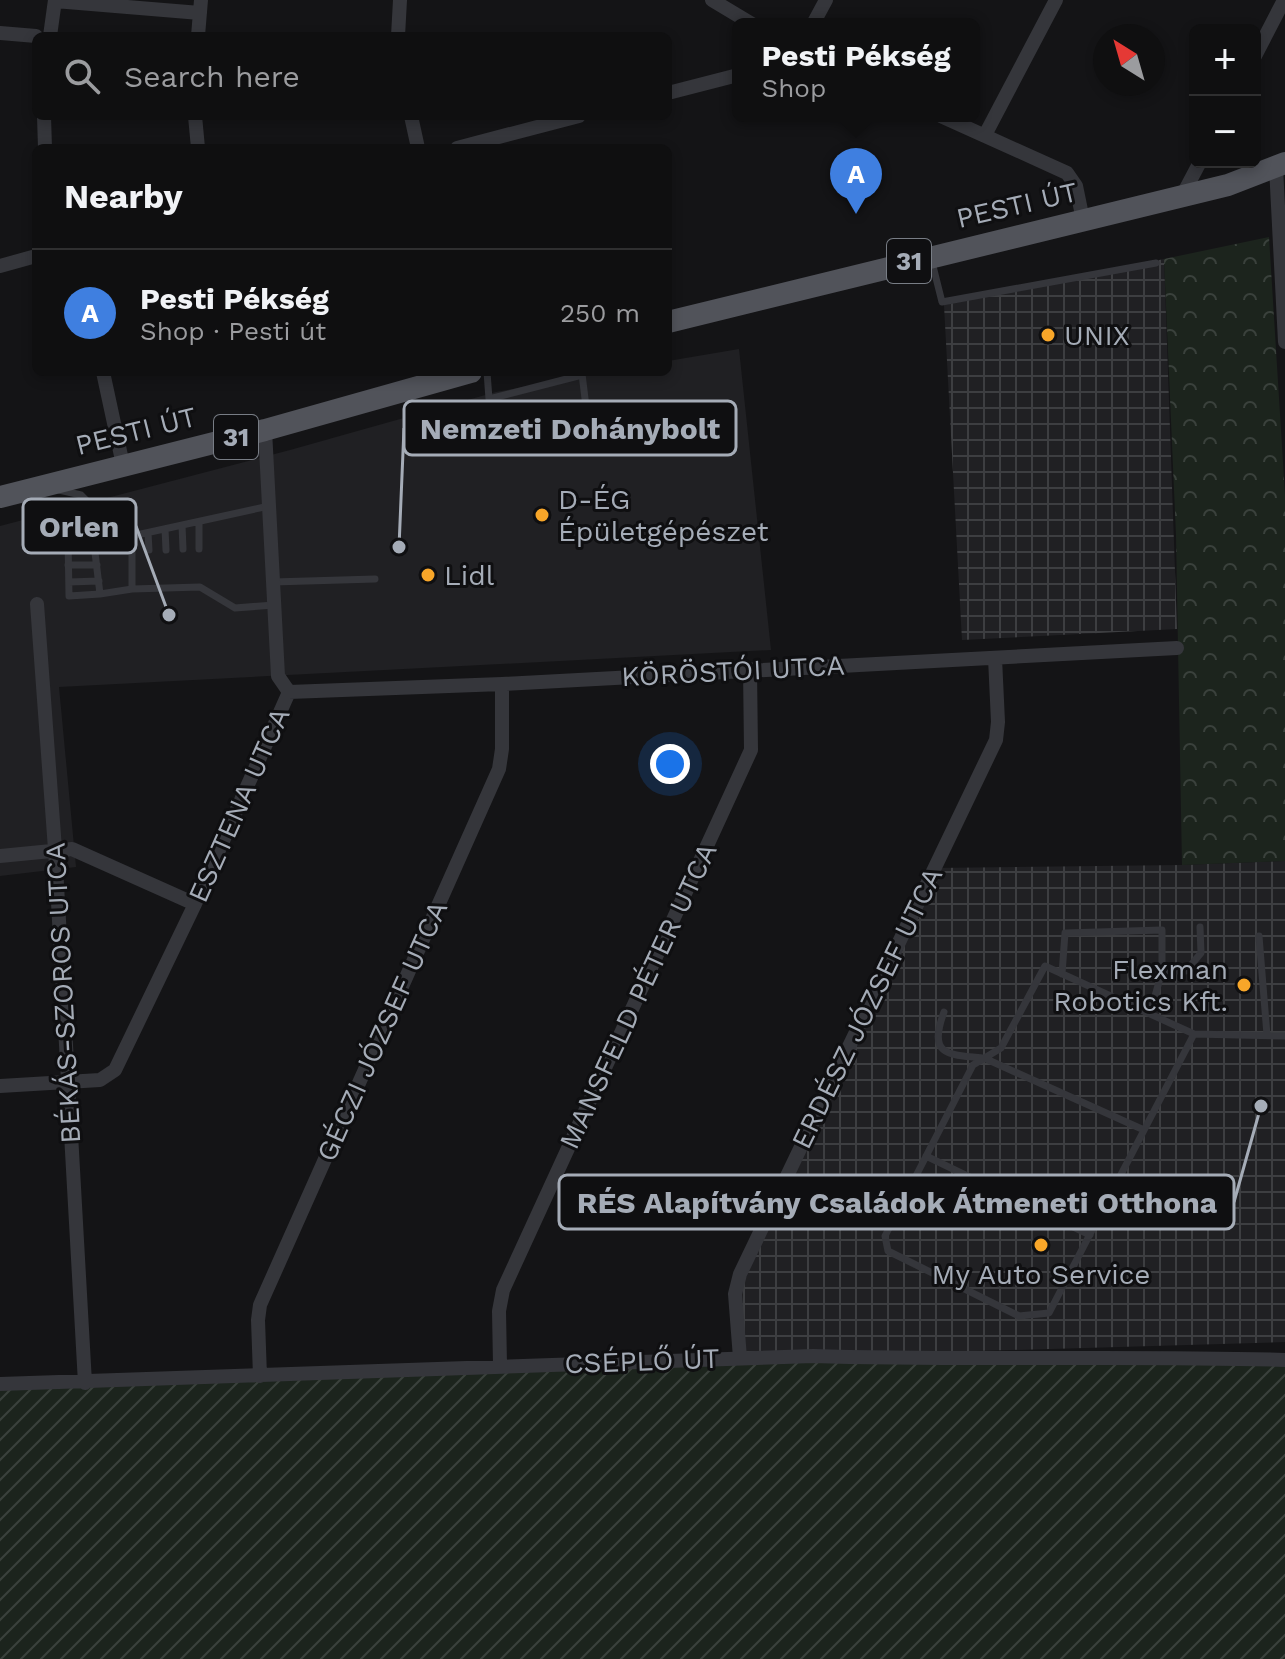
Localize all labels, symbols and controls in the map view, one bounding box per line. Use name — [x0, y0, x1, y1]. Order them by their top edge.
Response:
popup — [732, 18, 980, 122]
north arrow — [1093, 24, 1165, 96]
map controls — [1189, 24, 1261, 168]
button: + — [1189, 24, 1261, 96]
search box — [32, 32, 672, 120]
text: Pesti Pékség — [762, 38, 950, 73]
icon: search — [60, 54, 104, 98]
text: Search here — [124, 59, 300, 94]
text: Shop — [762, 73, 826, 103]
button: − — [1189, 96, 1261, 168]
pin: A — [830, 148, 882, 214]
street label: PESTI ÚT — [953, 175, 1081, 235]
text: Nearby — [64, 176, 183, 216]
road number: 31 — [887, 239, 931, 283]
text: Pesti Pékség — [140, 281, 329, 316]
text: A — [81, 298, 99, 328]
text: 250 m — [560, 298, 640, 328]
text: Shop · Pesti út — [140, 316, 326, 346]
place label: UNIX — [1064, 319, 1130, 352]
marker: UNIX — [1039, 326, 1057, 344]
street label: PESTI ÚT — [72, 400, 200, 462]
callout: Nemzeti Dohánybolt — [404, 401, 736, 455]
text: Nemzeti Dohánybolt — [420, 411, 720, 446]
road number: 31 — [214, 415, 258, 459]
place label: D-ÉG Épületgépészet — [558, 483, 769, 548]
callout: Orlen — [23, 499, 136, 553]
marker: D-ÉG Épületgépészet — [533, 506, 551, 524]
text: Orlen — [39, 509, 119, 544]
place label: Lidl — [444, 559, 495, 592]
marker: Lidl — [419, 566, 437, 584]
street label: KÖRÖSTÓI UTCA — [620, 649, 846, 693]
street label: ESZTENA UTCA — [181, 703, 297, 907]
your location — [650, 744, 690, 784]
street label: MANSFELD PÉTER UTCA — [552, 838, 724, 1154]
street label: BÉKÁS-SZOROS UTCA — [39, 842, 87, 1144]
street label: ERDÉSZ JÓZSEF UTCA — [785, 862, 949, 1154]
street label: GÉCZI JÓZSEF UTCA — [310, 896, 454, 1166]
place label: Flexman Robotics Kft. — [1053, 953, 1228, 1018]
marker: Flexman Robotics Kft. — [1235, 976, 1253, 994]
callout: RÉS Alapítvány Családok Átmeneti Otthona — [559, 1175, 1234, 1229]
text: RÉS Alapítvány Családok Átmeneti Otthona — [577, 1185, 1218, 1220]
marker: My Auto Service — [1032, 1236, 1050, 1254]
place label: My Auto Service — [931, 1258, 1151, 1291]
street label: CSÉPLŐ ÚT — [564, 1342, 720, 1380]

